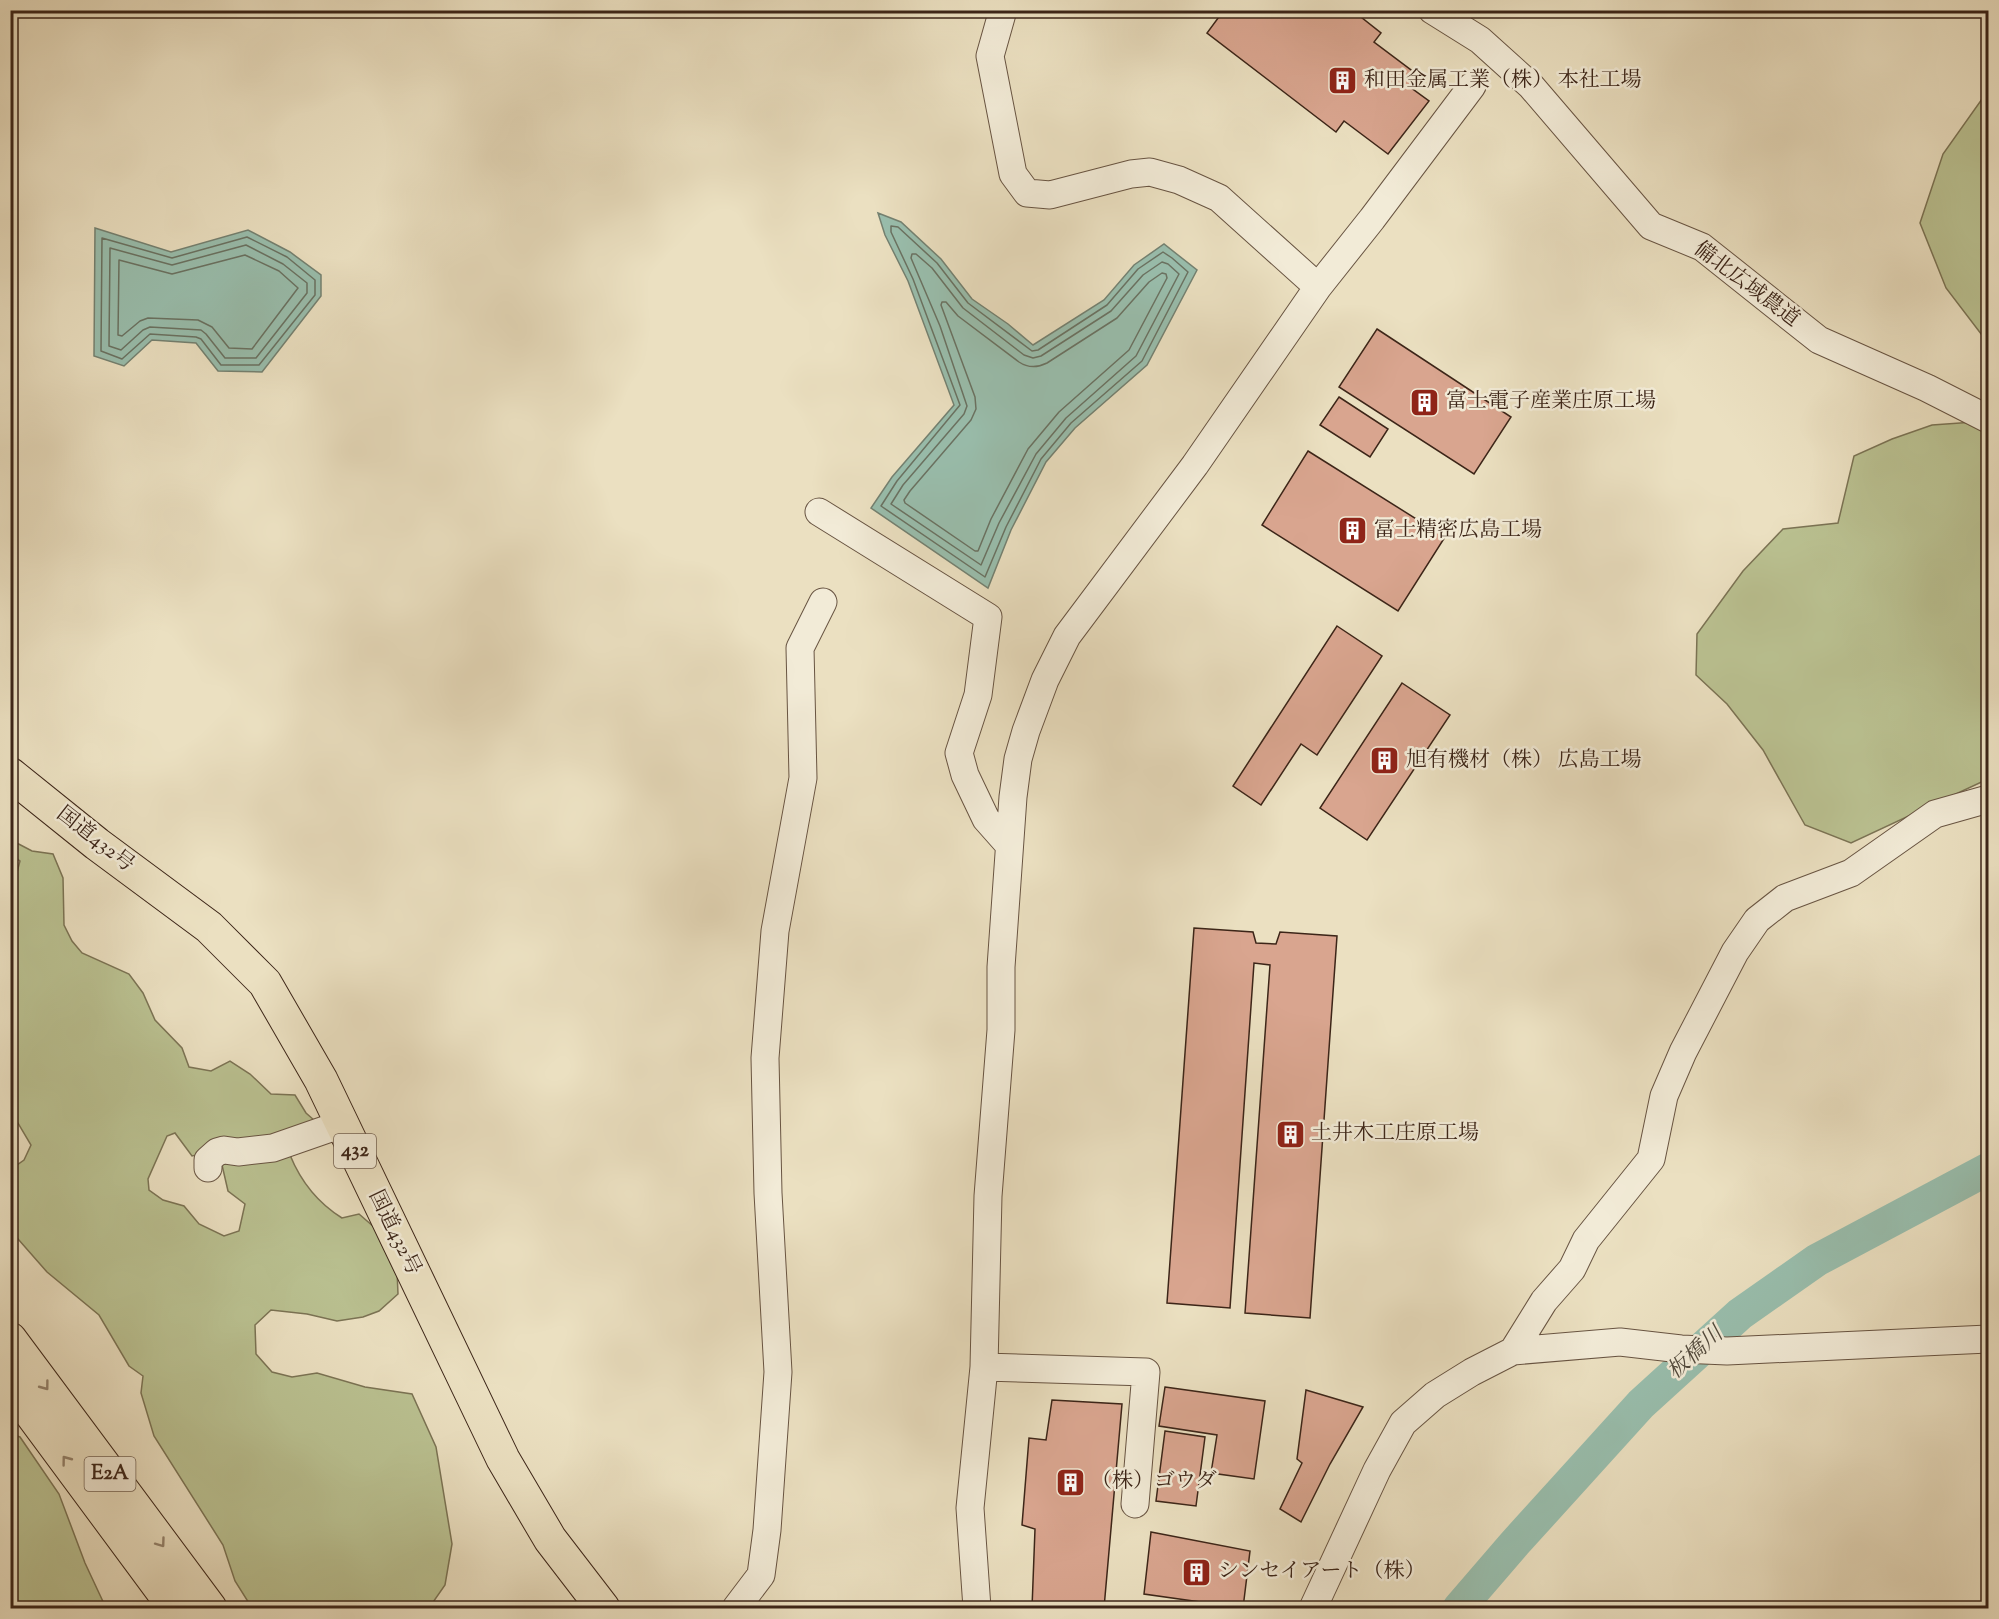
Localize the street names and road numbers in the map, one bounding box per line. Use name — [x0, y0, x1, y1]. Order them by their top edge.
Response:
street label: 備北広域農道 — [1687, 235, 1805, 335]
street label: 国道432号 — [50, 800, 140, 880]
road number: 432 — [334, 1134, 376, 1168]
street label: 国道432号 — [360, 1185, 428, 1281]
road number: E2A — [84, 1457, 136, 1491]

